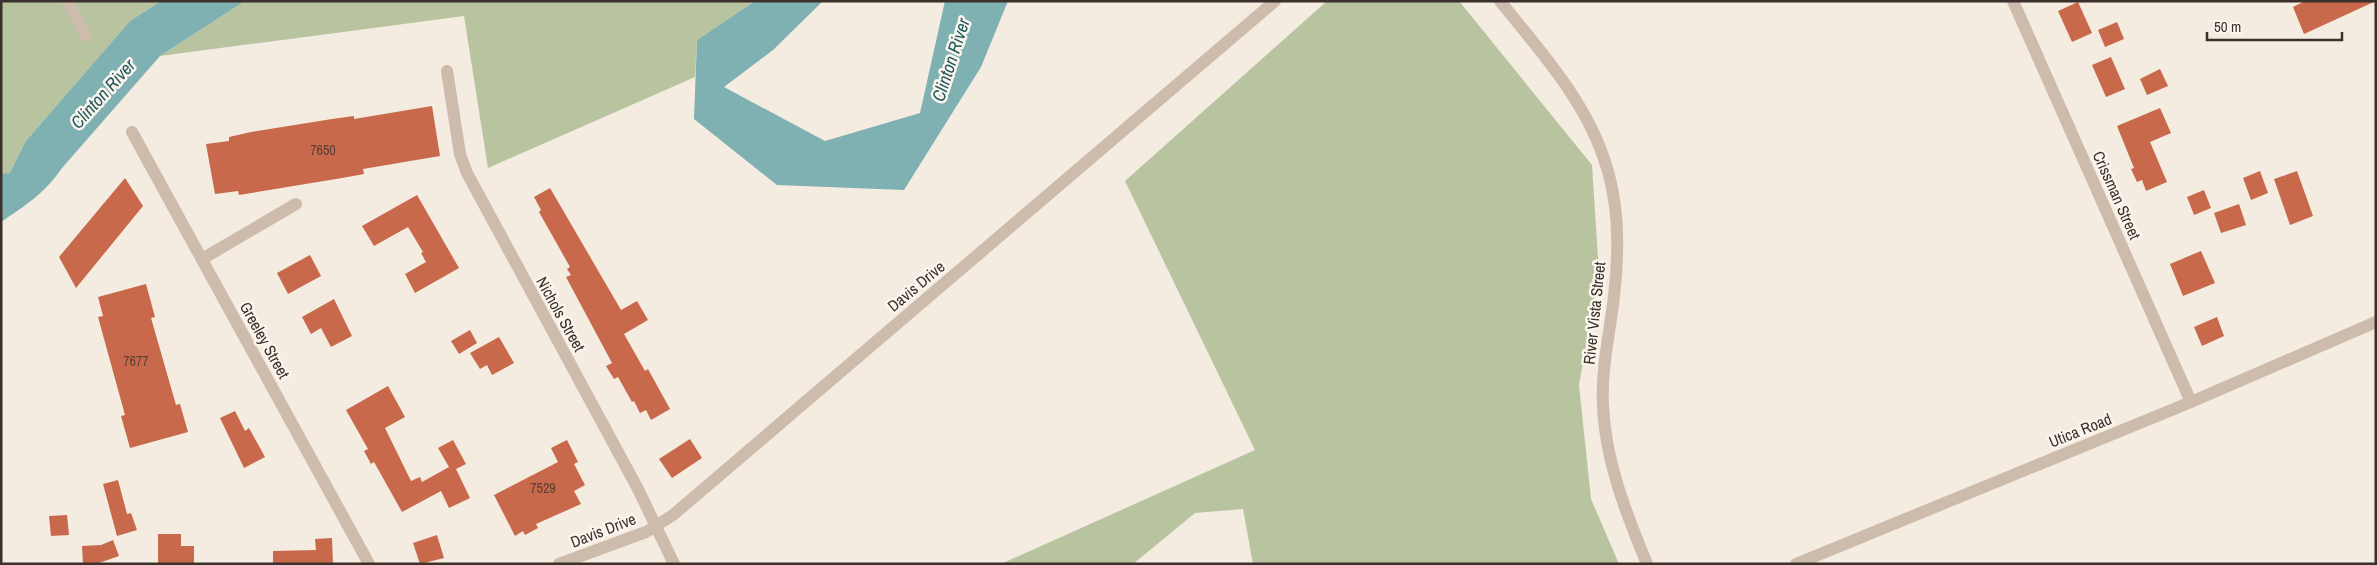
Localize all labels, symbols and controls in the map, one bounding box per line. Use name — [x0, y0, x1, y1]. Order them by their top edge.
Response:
scale bar — [2207, 10, 2342, 42]
water label: Clinton River — [925, 14, 976, 105]
text: 50 m — [2214, 16, 2241, 37]
water label: Clinton River — [65, 52, 141, 134]
house number: 7650 — [310, 141, 336, 159]
street label: Crissman Street — [2088, 147, 2146, 243]
street label: Davis Drive — [883, 256, 949, 316]
street label: River Vista Street — [1578, 260, 1610, 366]
street label: Nichols Street — [531, 273, 591, 356]
street label: Greeley Street — [235, 298, 295, 383]
house number: 7677 — [123, 352, 149, 370]
street label: Utica Road — [2045, 408, 2115, 452]
house number: 7529 — [530, 479, 556, 497]
street label: Davis Drive — [567, 507, 639, 553]

